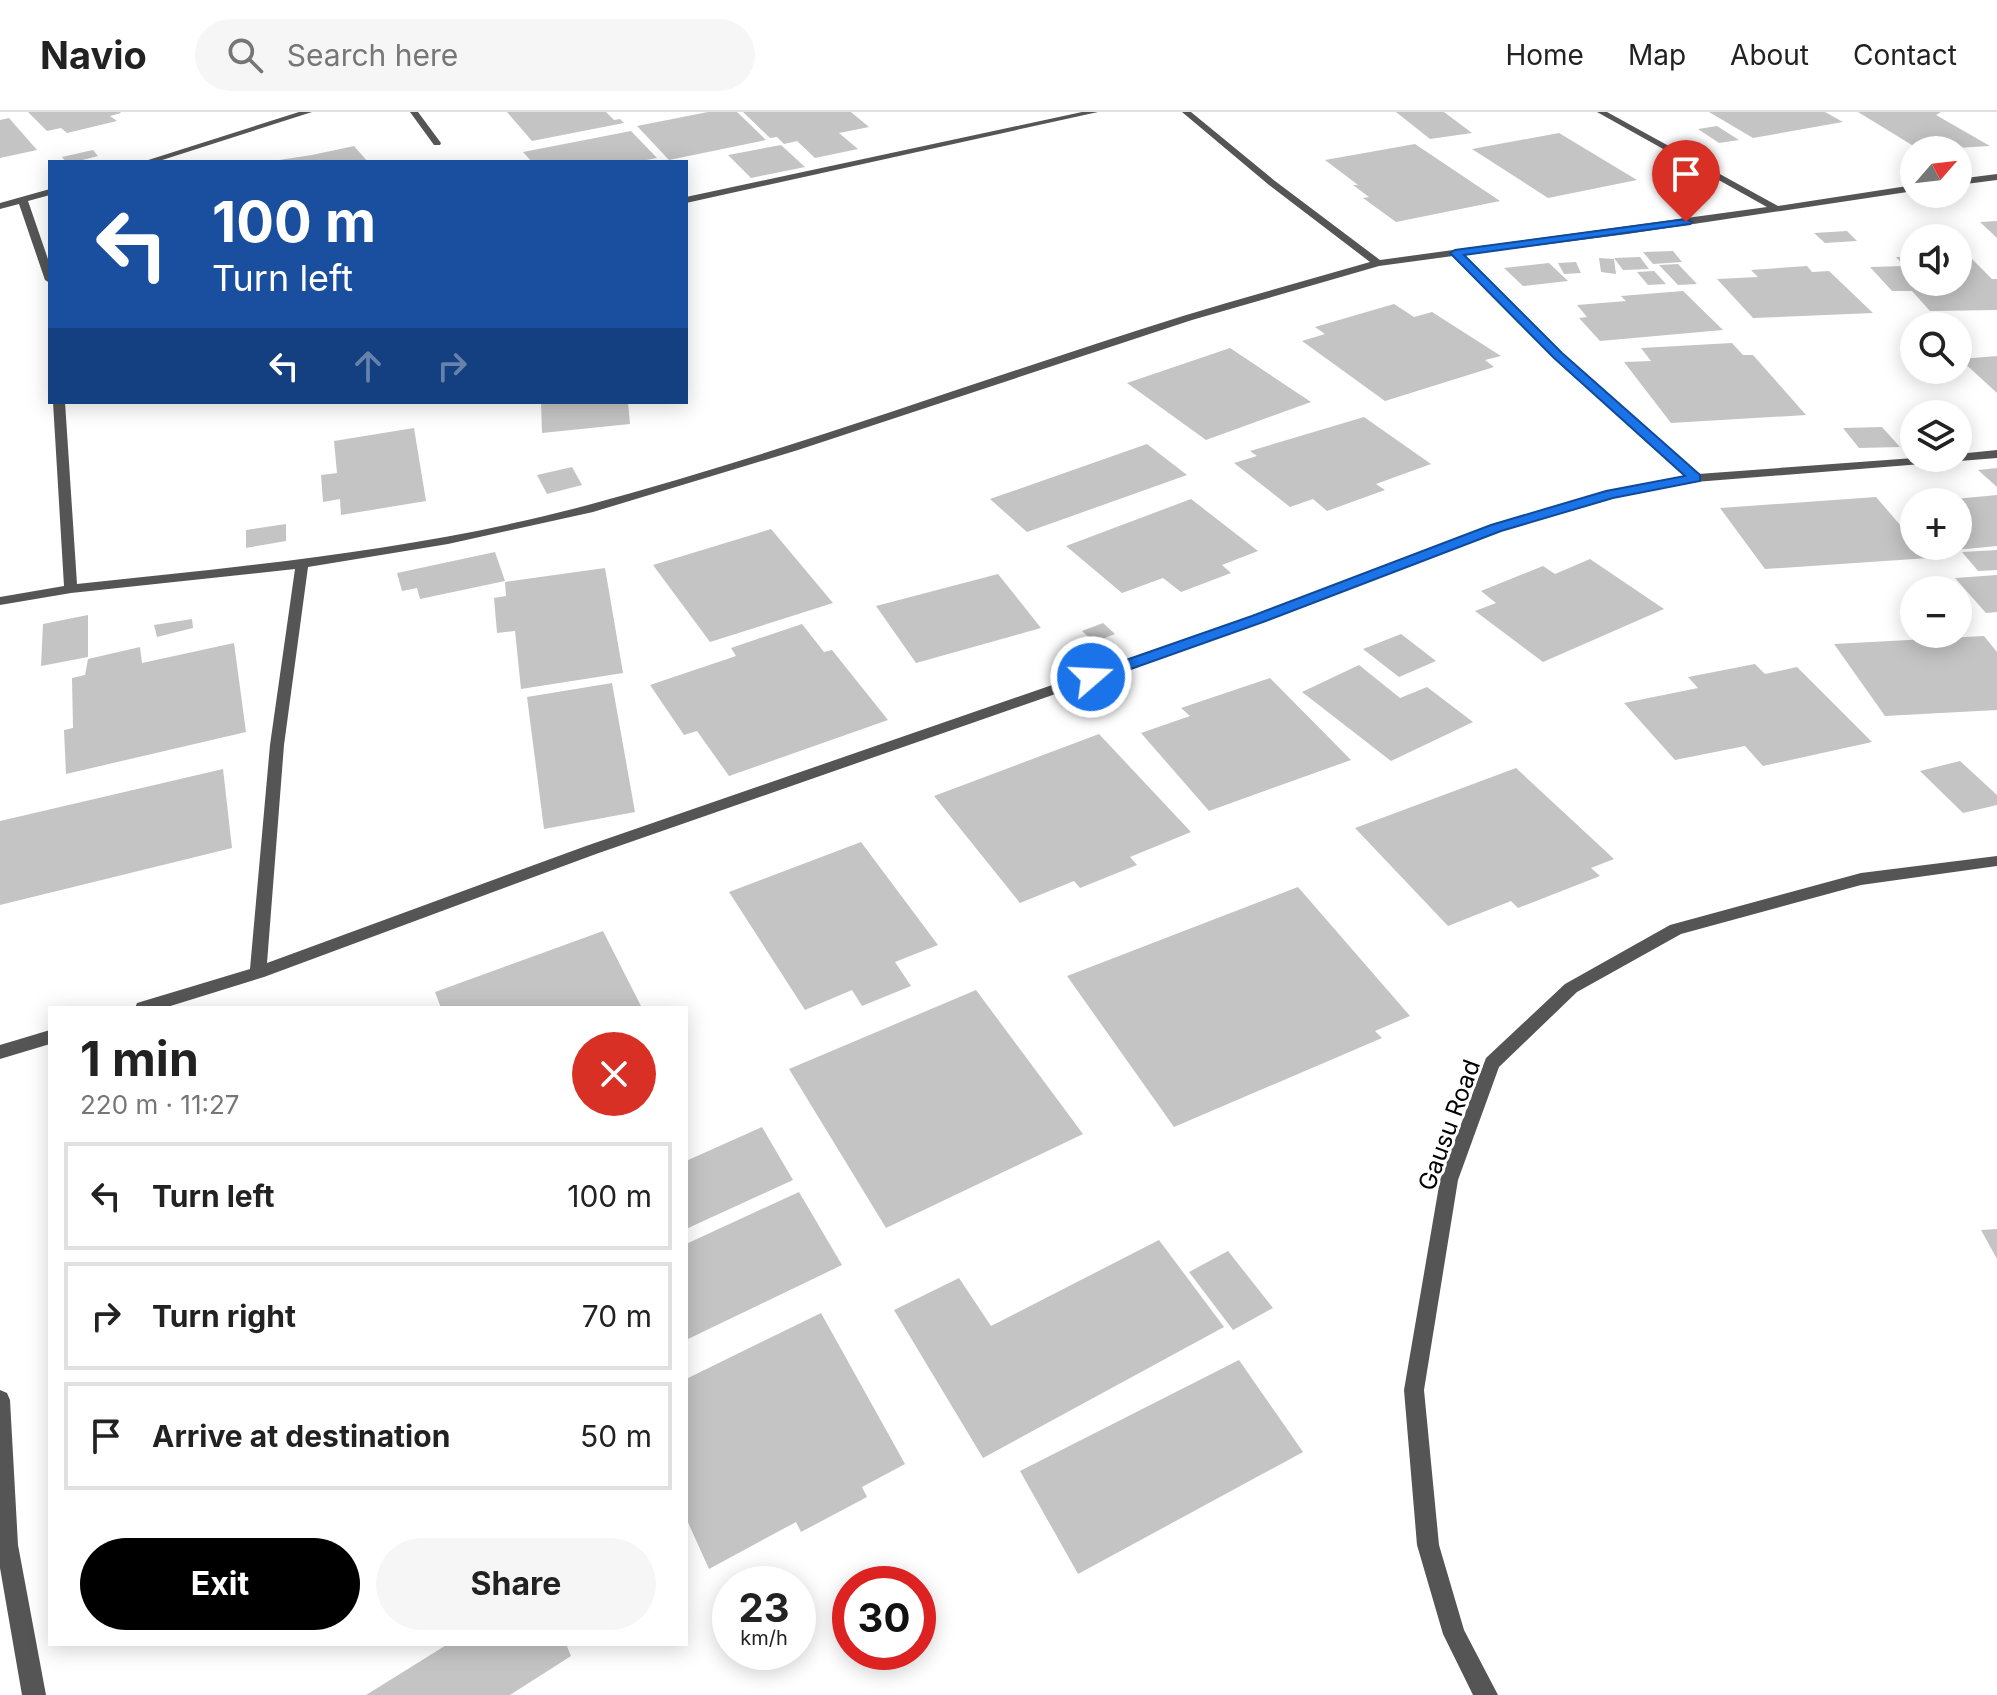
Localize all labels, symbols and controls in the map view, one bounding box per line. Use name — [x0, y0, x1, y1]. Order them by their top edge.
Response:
search box — [195, 19, 755, 91]
text: Navio — [40, 32, 147, 78]
icon: search — [223, 33, 267, 77]
text: Search here — [287, 37, 458, 73]
text: Home — [1505, 38, 1584, 72]
text: Map — [1628, 38, 1686, 72]
text: About — [1730, 38, 1809, 72]
text: Contact — [1853, 38, 1957, 72]
north arrow — [1900, 136, 1972, 208]
map controls — [1900, 136, 1972, 648]
pin — [1652, 140, 1720, 222]
icon: arrive — [1664, 152, 1708, 196]
text: 100 m — [212, 188, 376, 256]
icon: left — [80, 192, 184, 296]
button: sound — [1900, 224, 1972, 296]
text: Turn left — [212, 256, 353, 300]
button: search — [1900, 312, 1972, 384]
icon: left — [262, 344, 306, 388]
icon: ahead — [346, 344, 390, 388]
icon: right — [430, 344, 474, 388]
button: layers — [1900, 400, 1972, 472]
button: + — [1900, 488, 1972, 560]
button: − — [1900, 576, 1972, 648]
position arrow — [1049, 635, 1133, 719]
text: 1 min — [80, 1029, 199, 1088]
button: close — [572, 1032, 656, 1116]
street label: Gausu Road — [1412, 1056, 1486, 1194]
text: 220 m · 11:27 — [80, 1089, 240, 1120]
icon: left — [84, 1174, 128, 1218]
text: Turn left — [152, 1178, 274, 1214]
text: 100 m — [567, 1178, 652, 1214]
icon: right — [84, 1294, 128, 1338]
text: Turn right — [152, 1298, 296, 1334]
text: 70 m — [582, 1298, 652, 1334]
icon: arrive — [84, 1414, 128, 1458]
text: Arrive at destination — [152, 1418, 450, 1454]
text: 50 m — [580, 1418, 652, 1454]
button: Exit — [80, 1538, 360, 1630]
button: Share — [376, 1538, 656, 1630]
speed limit sign: 30 — [832, 1566, 936, 1670]
text: 23 — [738, 1583, 790, 1632]
text: km/h — [740, 1626, 788, 1650]

